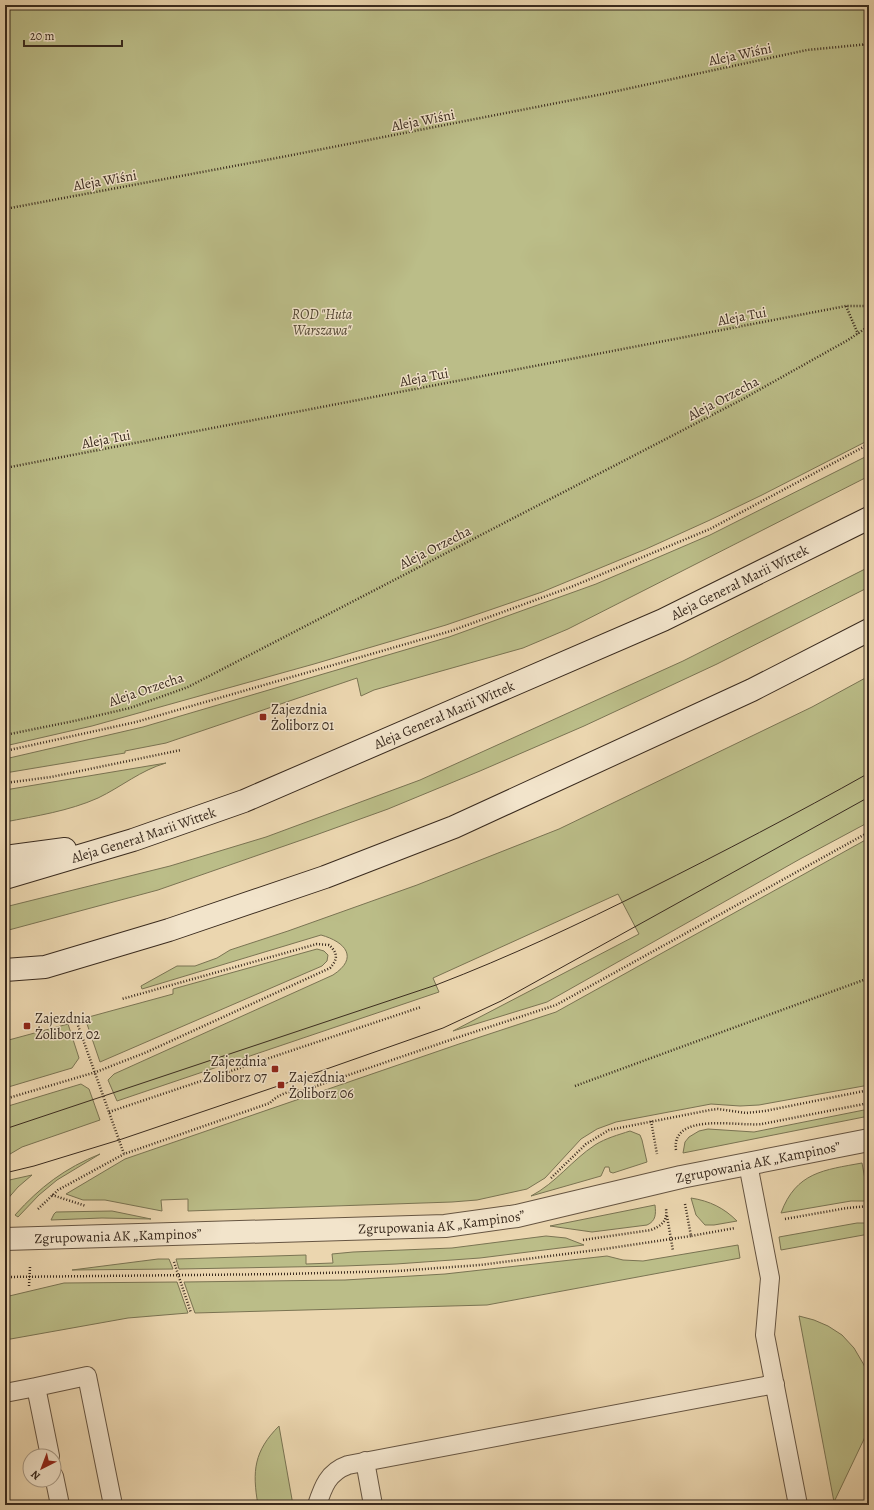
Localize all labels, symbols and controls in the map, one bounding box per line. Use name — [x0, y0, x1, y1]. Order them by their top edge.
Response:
scale bar — [24, 22, 122, 48]
text: 20 m — [30, 28, 54, 44]
street label: Aleja Wiśni — [706, 39, 773, 71]
street label: Aleja Wiśni — [389, 105, 456, 136]
street label: Aleja Wiśni — [71, 166, 138, 196]
street label: Aleja Tui — [715, 302, 768, 331]
park label: ROD "Huta Warszawa" — [292, 305, 353, 340]
street label: Aleja Tui — [397, 363, 450, 392]
street label: Aleja Orzecha — [683, 372, 763, 426]
street label: Aleja Tui — [79, 425, 132, 454]
street label: Aleja Orzecha — [395, 521, 475, 574]
street label: Aleja Generał Marii Wittek — [667, 540, 812, 625]
street label: Aleja Orzecha — [105, 668, 187, 711]
street label: Aleja Generał Marii Wittek — [370, 676, 517, 754]
place label: Zajezdnia Żoliborz 01 — [271, 700, 334, 735]
marker: Zajezdnia Żoliborz 01 — [258, 712, 268, 722]
street label: Aleja Generał Marii Wittek — [68, 803, 219, 868]
place label: Zajezdnia Żoliborz 02 — [35, 1009, 100, 1044]
marker: Zajezdnia Żoliborz 02 — [22, 1021, 32, 1031]
place label: Zajezdnia Żoliborz 07 — [203, 1052, 267, 1087]
marker: Zajezdnia Żoliborz 07 — [270, 1064, 280, 1074]
place label: Zajezdnia Żoliborz 06 — [289, 1068, 354, 1103]
marker: Zajezdnia Żoliborz 06 — [276, 1080, 286, 1090]
street label: Zgrupowania AK „Kampinos” — [674, 1137, 842, 1188]
street label: Zgrupowania AK „Kampinos” — [358, 1205, 527, 1239]
street label: Zgrupowania AK „Kampinos” — [34, 1224, 202, 1248]
north arrow — [22, 1448, 62, 1488]
text: N — [28, 1467, 44, 1483]

